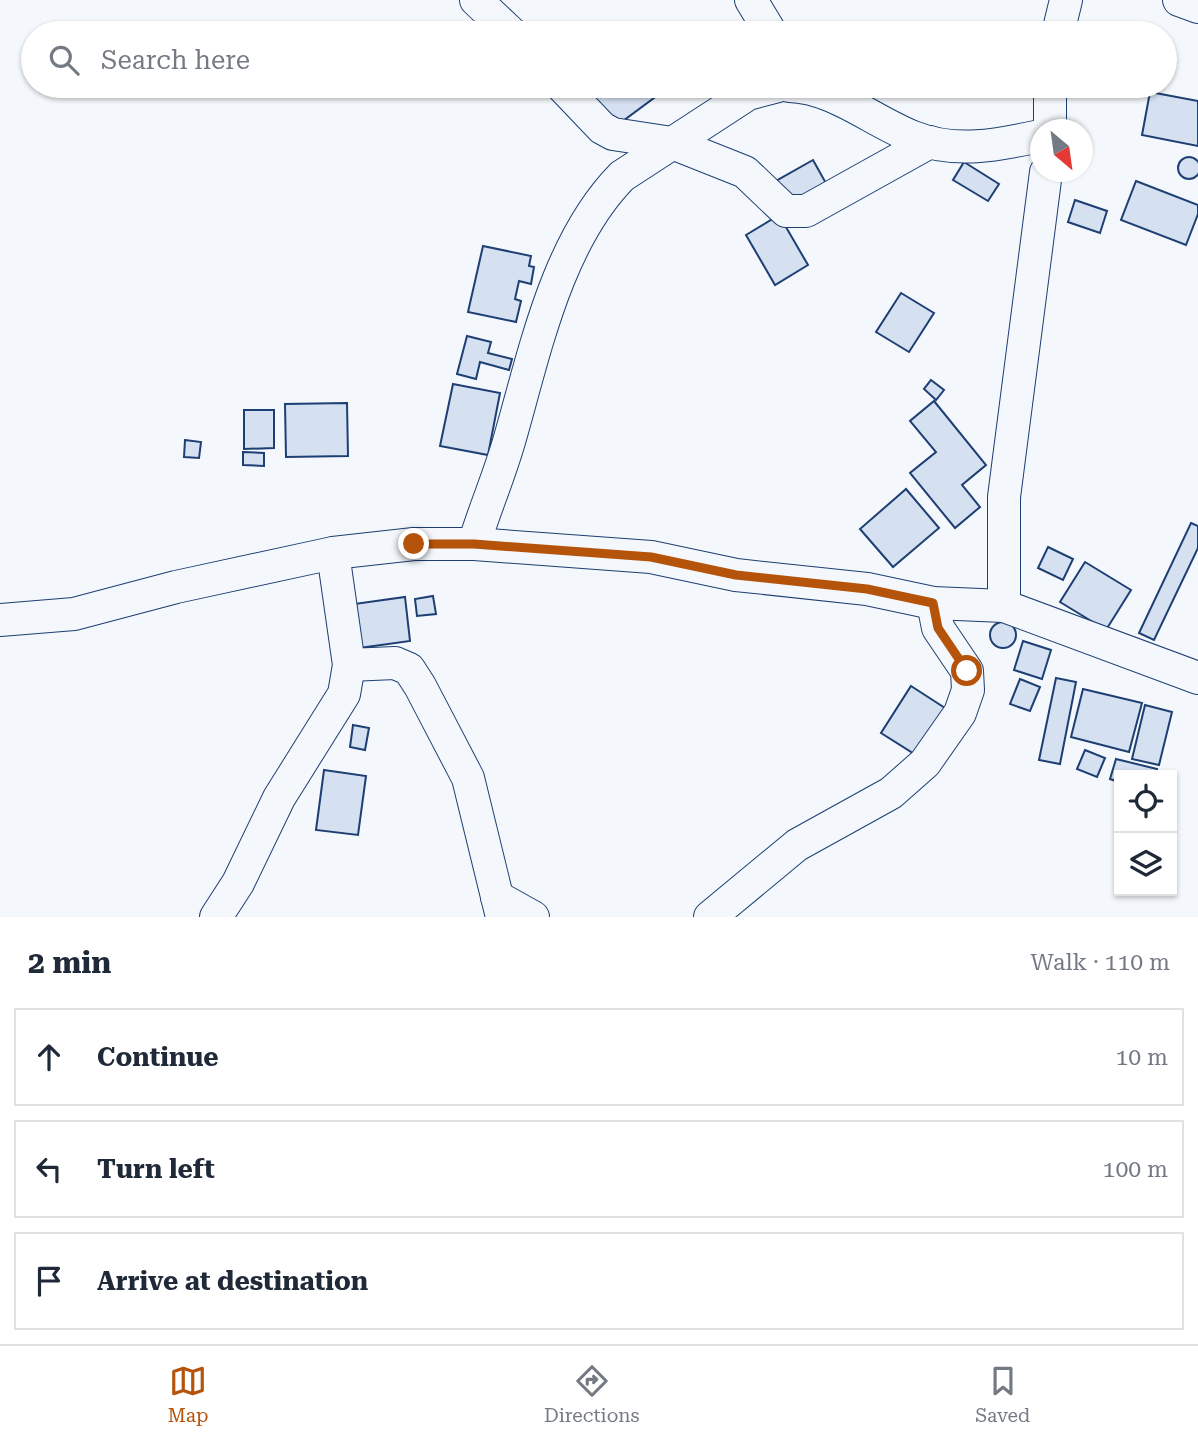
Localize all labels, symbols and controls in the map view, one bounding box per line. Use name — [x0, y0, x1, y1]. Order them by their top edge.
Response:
search box — [21, 21, 1177, 98]
icon: search — [45, 41, 83, 79]
text: Search here — [101, 45, 250, 75]
north arrow — [1030, 119, 1093, 182]
route end — [398, 528, 429, 559]
route start — [951, 655, 982, 686]
map controls — [1114, 770, 1177, 896]
button: locate — [1114, 770, 1177, 833]
button: layers — [1114, 833, 1177, 896]
text: 2 min — [28, 945, 111, 980]
text: Walk · 110 m — [1031, 949, 1170, 976]
icon: ahead — [30, 1038, 68, 1076]
text: Continue — [97, 1042, 219, 1072]
text: 10 m — [1115, 1044, 1168, 1071]
icon: left — [30, 1150, 68, 1188]
text: Turn left — [97, 1154, 215, 1184]
text: 100 m — [1103, 1156, 1168, 1183]
icon: arrive — [30, 1262, 68, 1300]
text: Arrive at destination — [97, 1266, 368, 1296]
tab: Map — [168, 1362, 208, 1427]
tab: Directions — [544, 1362, 640, 1427]
tab: Saved — [975, 1362, 1030, 1427]

